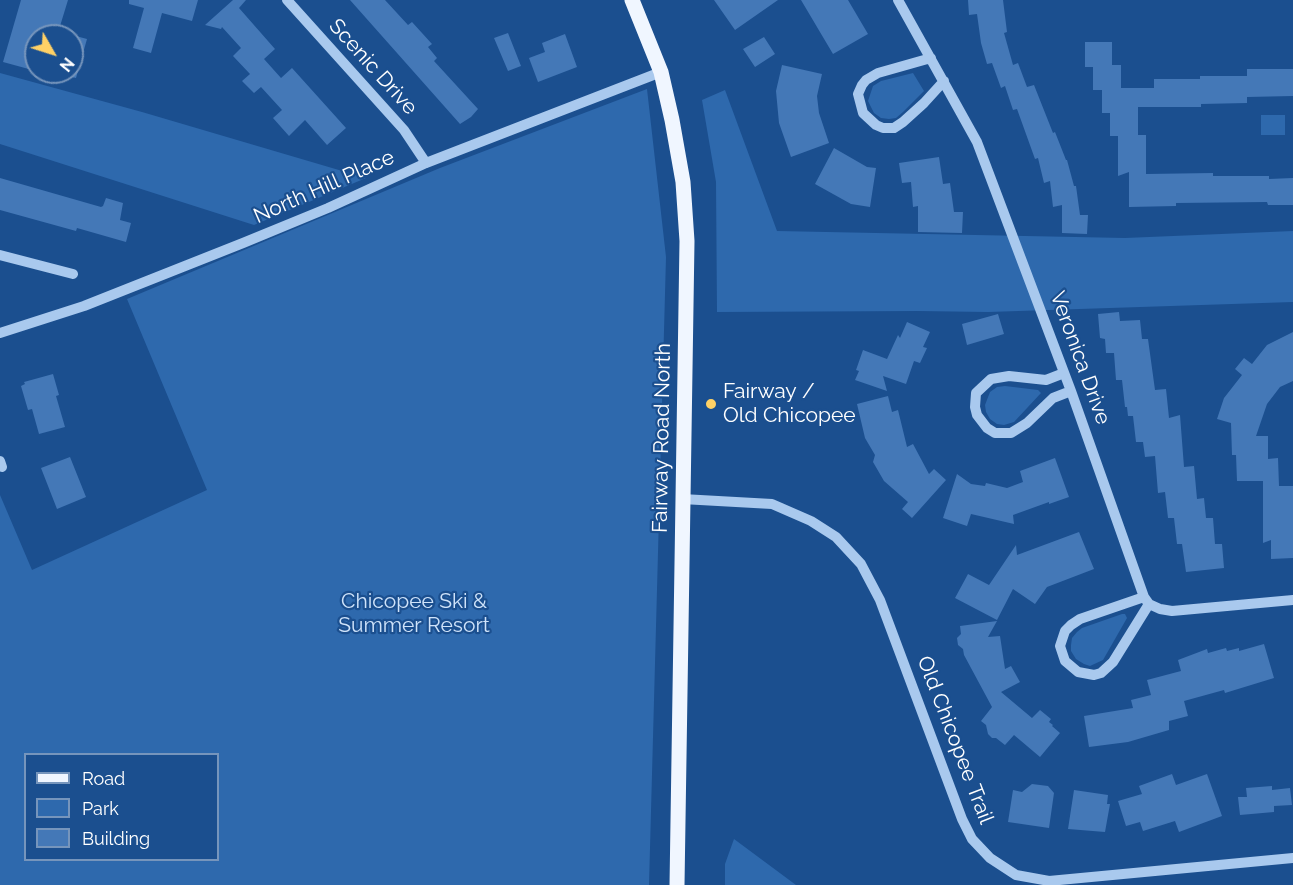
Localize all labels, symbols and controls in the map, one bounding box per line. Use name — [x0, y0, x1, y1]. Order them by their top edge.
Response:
street label: Scenic Drive — [323, 14, 423, 120]
north arrow — [24, 24, 84, 84]
text: N — [56, 54, 78, 75]
street label: North Hill Place — [250, 145, 398, 229]
street label: Veronica Drive — [1044, 288, 1116, 428]
street label: Fairway Road North — [648, 343, 676, 533]
place label: Fairway / Old Chicopee — [723, 379, 856, 429]
marker: Fairway / Old Chicopee — [704, 397, 718, 411]
park label: Chicopee Ski & Summer Resort — [338, 589, 490, 639]
street label: Old Chicopee Trail — [911, 652, 999, 828]
legend — [24, 753, 219, 861]
text: Road — [82, 768, 125, 789]
text: Park — [82, 798, 119, 819]
text: Building — [82, 828, 150, 849]

